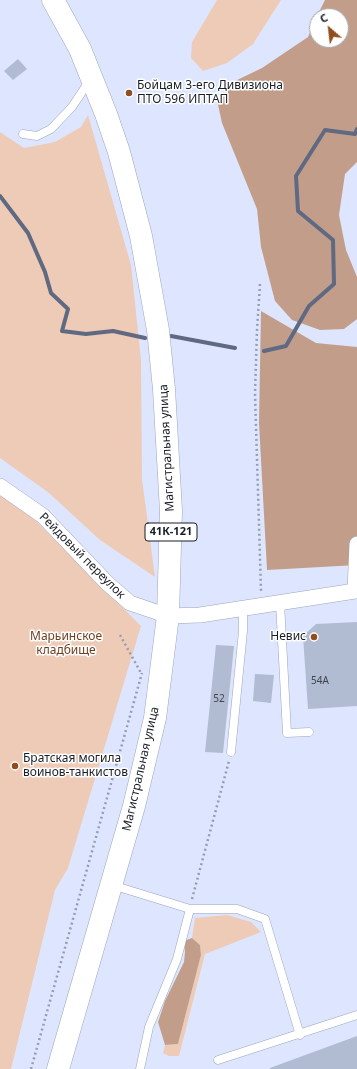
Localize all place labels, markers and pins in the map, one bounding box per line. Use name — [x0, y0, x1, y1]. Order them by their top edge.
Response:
place label: Бойцам 3-его Дивизиона ПТО 596 ИПТАП — [137, 79, 283, 107]
marker: Бойцам 3-его Дивизиона ПТО 596 ИПТАП — [124, 88, 134, 98]
place label: Невис — [270, 630, 306, 644]
marker: Невис — [309, 632, 319, 642]
place label: Братская могила воинов-танкистов — [23, 752, 128, 780]
marker: Братская могила воинов-танкистов — [10, 761, 20, 771]

